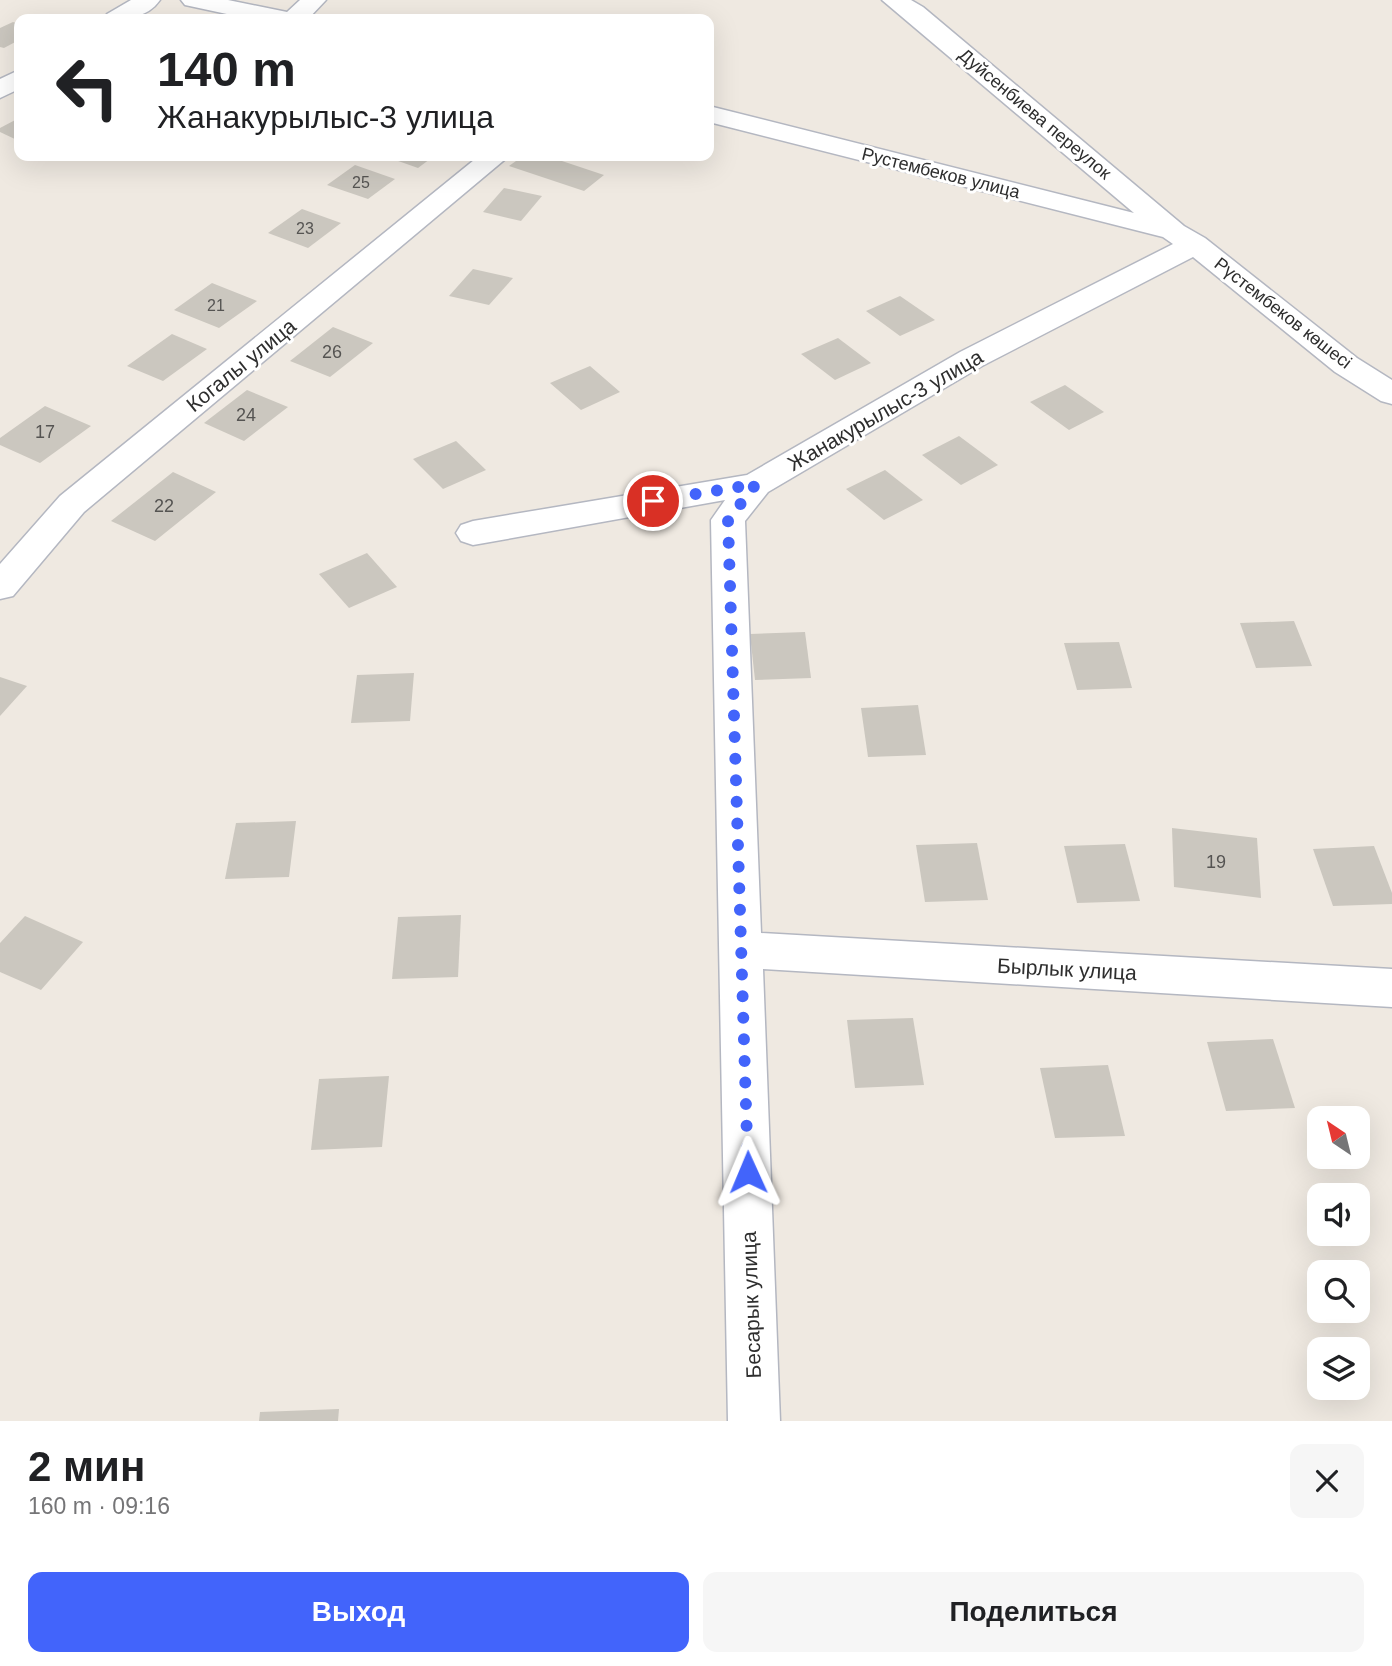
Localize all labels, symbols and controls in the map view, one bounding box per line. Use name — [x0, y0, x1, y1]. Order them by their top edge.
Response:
icon: left — [42, 42, 133, 133]
text: 140 m — [157, 42, 296, 96]
street label: Дуйсенбиева переулок — [955, 45, 1115, 183]
text: Жанакурылыс-3 улица — [157, 99, 494, 135]
street label: Рустембеков улица — [860, 144, 1023, 203]
house number: 25 — [352, 174, 370, 191]
house number: 23 — [296, 220, 314, 237]
street label: Рүстембеков көшесі — [1211, 253, 1355, 373]
house number: 21 — [207, 297, 225, 314]
street label: Когалы улица — [182, 314, 300, 416]
house number: 26 — [322, 342, 342, 362]
street label: Жанакурылыс-3 улица — [783, 345, 987, 475]
house number: 24 — [236, 405, 256, 425]
house number: 17 — [35, 422, 55, 442]
pin — [623, 471, 683, 531]
icon: arrive — [634, 482, 672, 520]
house number: 22 — [154, 496, 174, 516]
house number: 19 — [1206, 852, 1226, 872]
street label: Бырлык улица — [997, 954, 1138, 984]
north arrow — [1307, 1106, 1370, 1169]
map controls — [1307, 1106, 1370, 1400]
position arrow — [711, 1135, 785, 1209]
button: sound — [1307, 1183, 1370, 1246]
street label: Бесарык улица — [737, 1231, 765, 1379]
button: search — [1307, 1260, 1370, 1323]
button: layers — [1307, 1337, 1370, 1400]
text: 2 мин — [28, 1443, 145, 1490]
button: close — [1290, 1444, 1364, 1518]
text: 160 m · 09:16 — [28, 1493, 170, 1519]
button: Выход — [28, 1572, 689, 1652]
button: Поделиться — [703, 1572, 1364, 1652]

